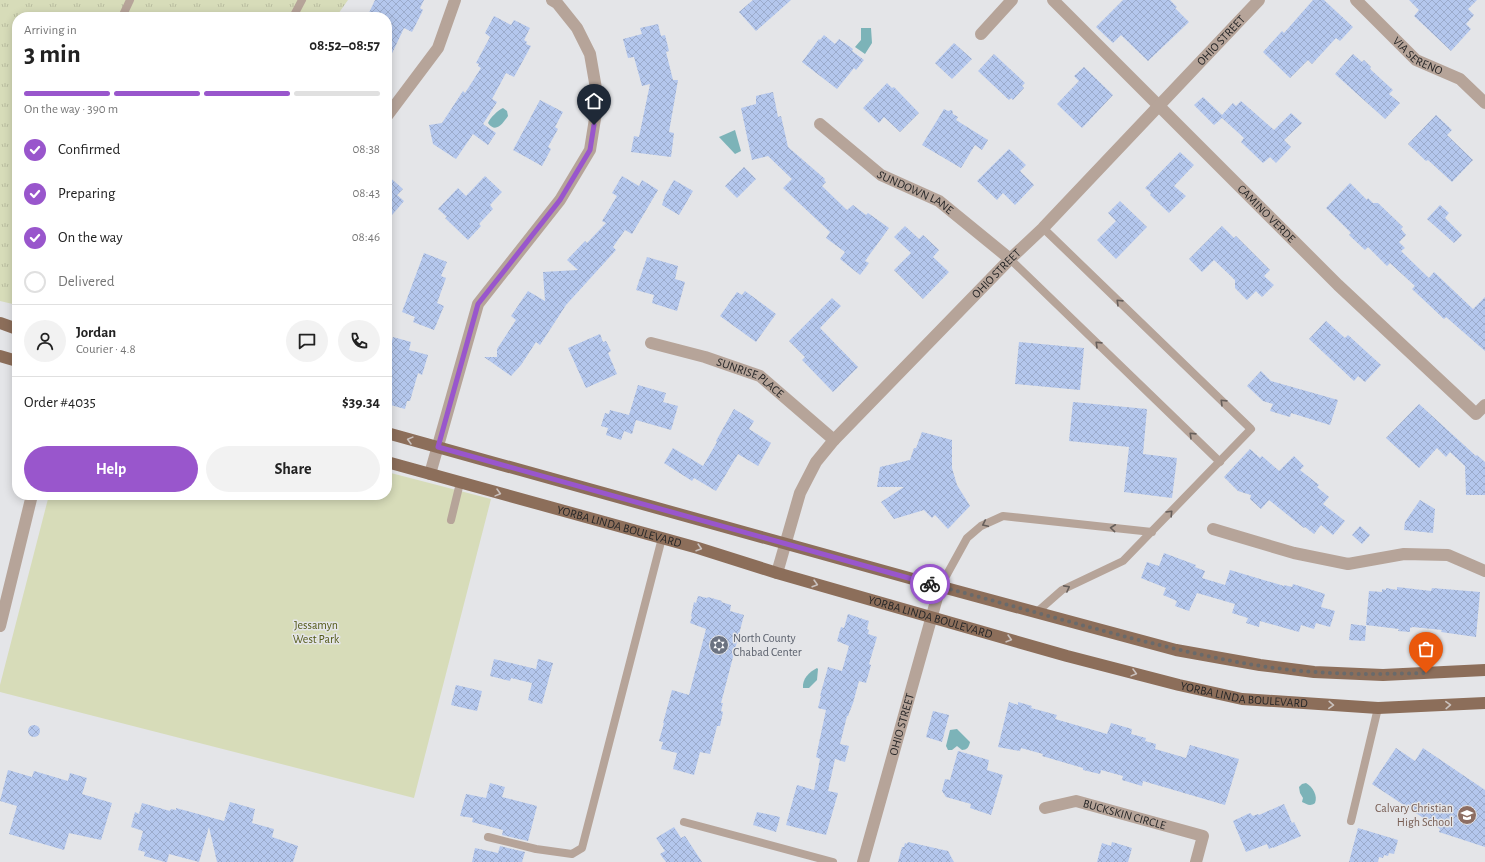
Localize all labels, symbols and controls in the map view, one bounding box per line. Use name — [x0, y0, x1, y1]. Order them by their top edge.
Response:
street label: OHIO STREET — [1195, 13, 1247, 68]
text: Arriving in — [24, 24, 77, 37]
street label: VIA SERENO — [1390, 34, 1445, 77]
text: 08:52–08:57 — [309, 38, 380, 53]
text: 3 min — [24, 41, 81, 67]
pin — [577, 84, 611, 125]
icon: home — [583, 90, 605, 112]
text: On the way · 390 m — [24, 103, 118, 116]
icon: check — [24, 139, 46, 161]
text: Confirmed — [58, 142, 120, 157]
text: 08:38 — [352, 143, 380, 156]
street label: SUNDOWN LANE — [875, 168, 956, 216]
street label: CAMINO VERDE — [1235, 182, 1298, 245]
icon: check — [24, 183, 46, 205]
text: Preparing — [58, 186, 115, 201]
text: 08:43 — [352, 187, 380, 200]
icon: check — [24, 227, 46, 249]
text: On the way — [58, 230, 123, 245]
text: 08:46 — [352, 231, 380, 244]
street label: OHIO STREET — [969, 246, 1023, 300]
text: Delivered — [58, 274, 115, 289]
one-way arrow — [1116, 299, 1124, 307]
button: person — [24, 320, 66, 362]
button: chat — [286, 320, 328, 362]
button: phone — [338, 320, 380, 362]
text: Jordan — [76, 325, 116, 340]
one-way arrow — [1095, 342, 1103, 349]
text: Courier · 4.8 — [76, 343, 136, 356]
street label: SUNRISE PLACE — [715, 356, 786, 400]
text: Order #4035 — [24, 395, 96, 410]
text: $39.34 — [342, 395, 380, 410]
one-way arrow — [1220, 399, 1228, 407]
one-way arrow — [1189, 433, 1196, 440]
one-way arrow — [407, 436, 414, 445]
button: Help — [24, 446, 198, 492]
button: Share — [206, 446, 380, 492]
one-way arrow — [494, 488, 501, 497]
street label: YORBA LINDA BOULEVARD — [556, 503, 683, 549]
one-way arrow — [1165, 510, 1173, 518]
one-way arrow — [982, 519, 990, 527]
one-way arrow — [1110, 523, 1116, 532]
one-way arrow — [695, 543, 702, 552]
courier — [910, 564, 950, 604]
icon: bike — [919, 573, 941, 595]
one-way arrow — [811, 579, 818, 588]
one-way arrow — [1063, 585, 1070, 593]
street label: YORBA LINDA BOULEVARD — [867, 593, 994, 640]
park label: Jessamyn West Park — [293, 619, 340, 645]
place label: North County Chabad Center — [733, 632, 802, 658]
pin — [1409, 632, 1443, 673]
synagogue icon: North County Chabad Center — [708, 634, 730, 656]
one-way arrow — [1005, 634, 1012, 643]
icon: bag — [1415, 638, 1437, 660]
one-way arrow — [1130, 668, 1137, 677]
street label: YORBA LINDA BOULEVARD — [1179, 680, 1308, 709]
street label: OHIO STREET — [887, 692, 916, 757]
one-way arrow — [1445, 700, 1451, 709]
one-way arrow — [1328, 701, 1334, 709]
street label: BUCKSKIN CIRCLE — [1082, 797, 1167, 832]
place label: Calvary Christian High School — [1375, 802, 1453, 828]
school or university icon: Calvary Christian High School — [1456, 804, 1478, 826]

